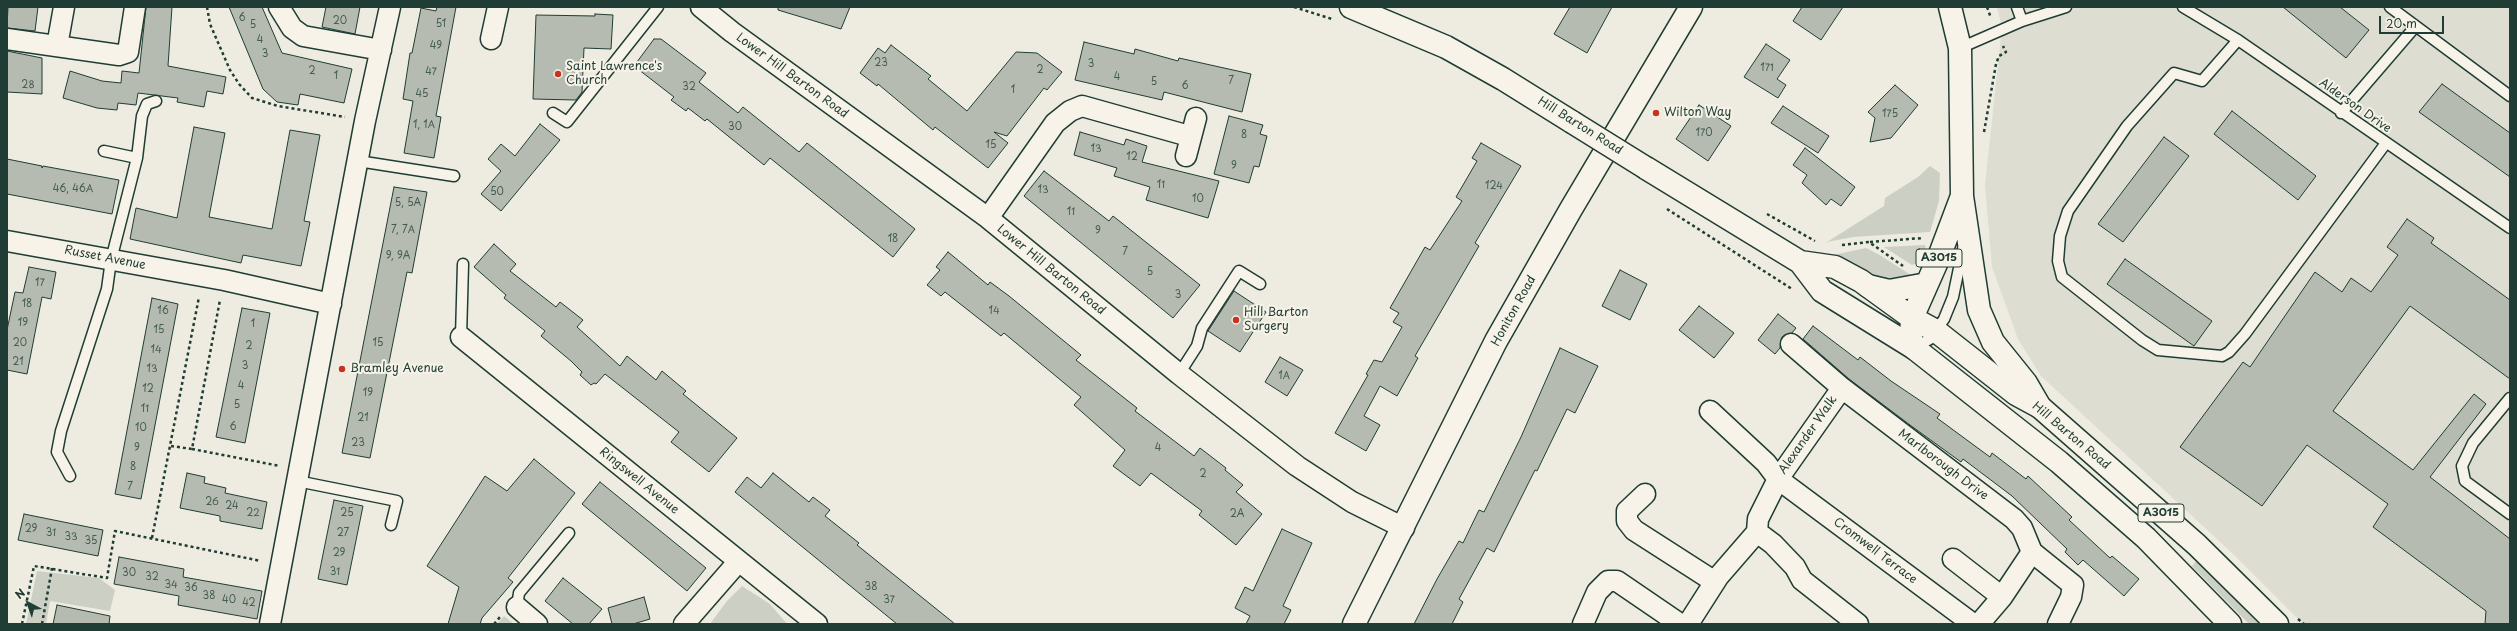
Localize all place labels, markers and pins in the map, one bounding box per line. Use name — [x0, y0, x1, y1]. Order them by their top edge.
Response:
place label: Saint Lawrence's Church — [566, 60, 662, 88]
marker: Saint Lawrence's Church — [553, 69, 563, 79]
place label: Wilton Way — [1664, 106, 1731, 120]
marker: Wilton Way — [1651, 108, 1661, 118]
place label: Hill Barton Surgery — [1244, 306, 1308, 334]
marker: Hill Barton Surgery — [1231, 315, 1241, 325]
place label: Bramley Avenue — [350, 362, 444, 376]
marker: Bramley Avenue — [337, 364, 347, 374]

